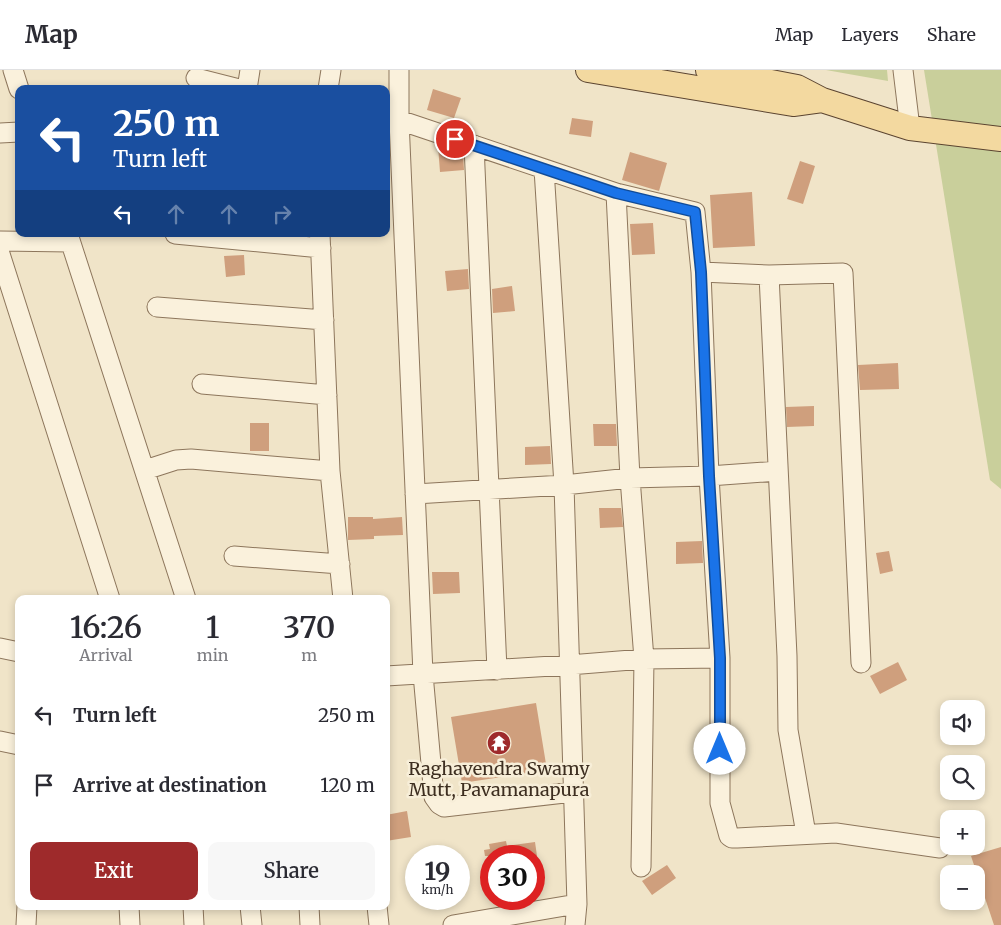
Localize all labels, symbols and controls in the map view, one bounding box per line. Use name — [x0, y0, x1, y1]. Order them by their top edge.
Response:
text: Map — [25, 19, 78, 50]
text: Map — [775, 23, 813, 46]
text: Layers — [841, 23, 899, 46]
text: Share — [927, 23, 976, 46]
text: 250 m — [113, 102, 219, 146]
icon: left — [30, 105, 95, 170]
pin — [434, 118, 476, 160]
icon: arrive — [441, 125, 469, 153]
text: Turn left — [113, 145, 207, 173]
icon: left — [109, 200, 137, 228]
icon: ahead — [162, 200, 190, 228]
icon: ahead — [215, 200, 243, 228]
icon: right — [268, 200, 296, 228]
text: 16:26 — [70, 608, 142, 646]
text: 1 — [206, 608, 219, 646]
text: 370 — [283, 608, 335, 646]
text: Arrival — [79, 645, 133, 665]
text: min — [197, 645, 228, 665]
text: m — [301, 645, 317, 665]
map controls — [940, 700, 985, 910]
button: sound — [940, 700, 985, 745]
icon: left — [30, 701, 58, 729]
text: Turn left — [73, 703, 157, 727]
text: 250 m — [318, 703, 375, 727]
position arrow — [693, 722, 745, 774]
temple icon: Raghavendra Swamy Mutt, Pavamanapura — [486, 730, 512, 756]
button: search — [940, 755, 985, 800]
place label: Raghavendra Swamy Mutt, Pavamanapura — [408, 757, 590, 801]
icon: arrive — [30, 771, 58, 799]
text: Arrive at destination — [73, 773, 267, 797]
text: 120 m — [320, 773, 375, 797]
button: + — [940, 810, 985, 855]
button: Exit — [30, 842, 198, 900]
button: Share — [208, 842, 375, 900]
speed limit sign: 30 — [480, 845, 545, 910]
text: 19 — [425, 855, 450, 887]
button: − — [940, 865, 985, 910]
text: km/h — [422, 882, 453, 897]

